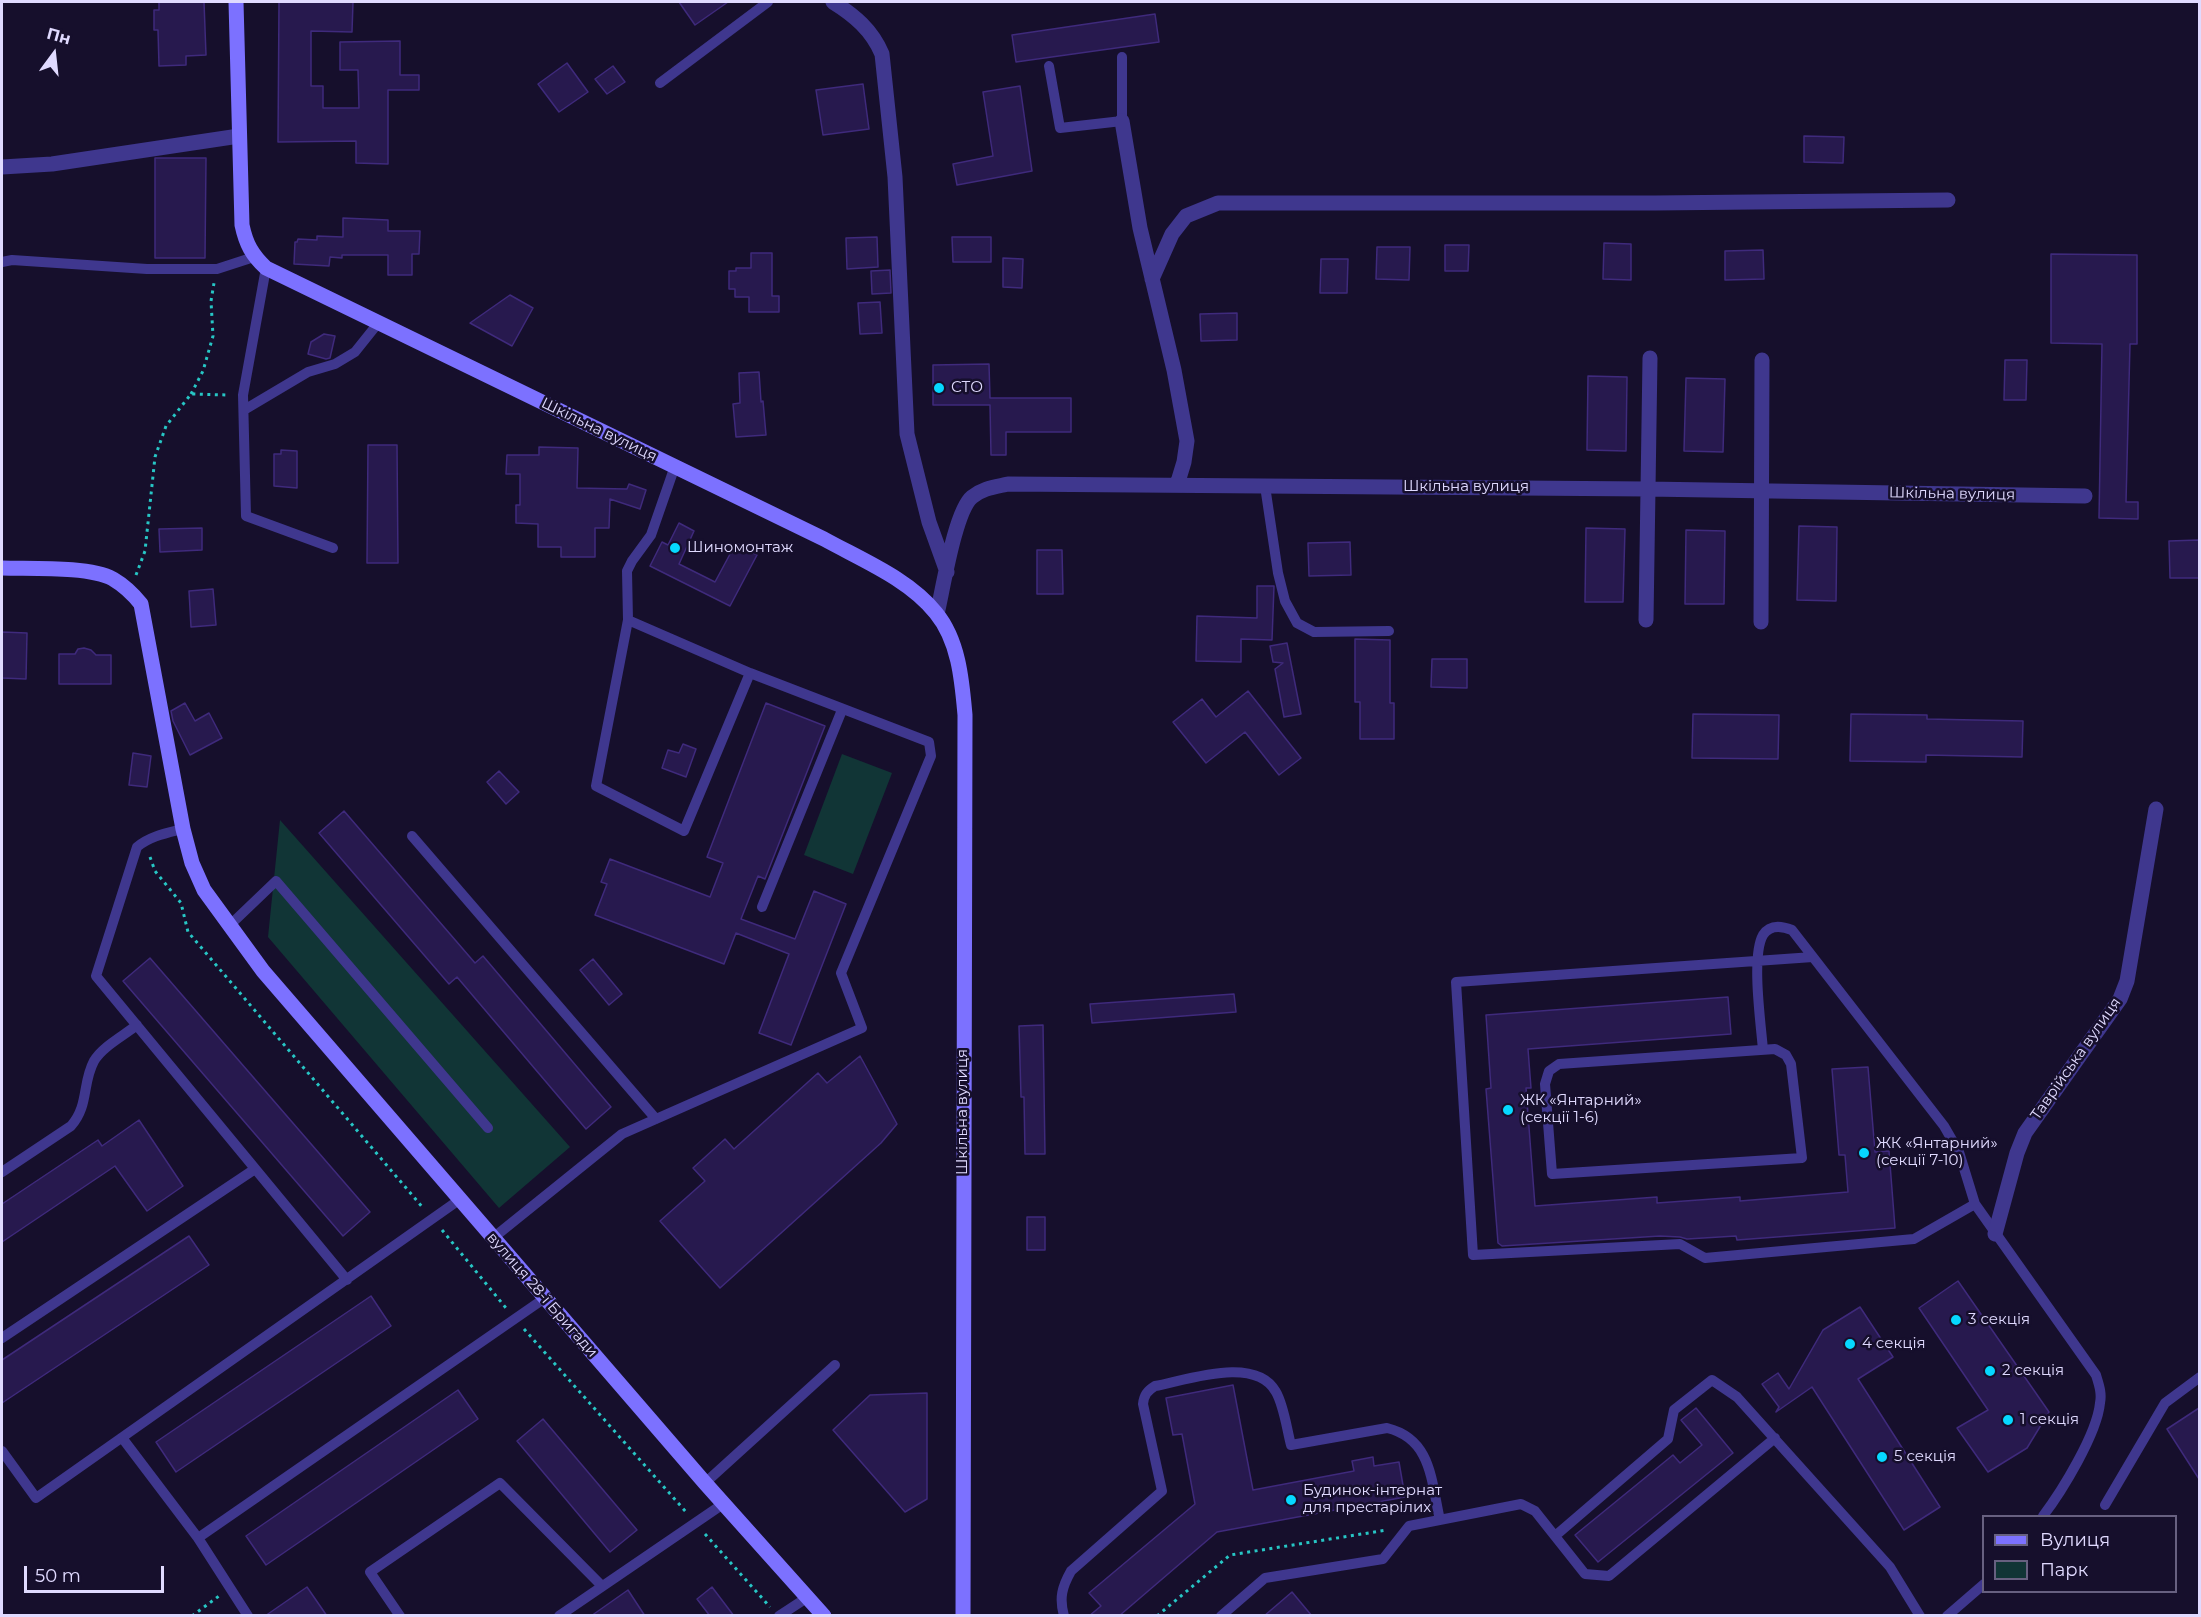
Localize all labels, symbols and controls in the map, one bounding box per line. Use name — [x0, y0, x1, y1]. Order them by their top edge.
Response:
north arrow — [24, 24, 84, 84]
text: Пн — [45, 24, 73, 48]
place label: СТО — [951, 379, 983, 397]
marker: СТО — [932, 381, 946, 395]
street label: Шкільна вулиця — [538, 394, 660, 466]
street label: Шкільна вулиця — [1403, 478, 1529, 496]
street label: Шкільна вулиця — [1889, 484, 2015, 504]
place label: Шиномонтаж — [687, 539, 793, 557]
marker: Шиномонтаж — [668, 541, 682, 555]
street label: Таврійська вулиця — [2027, 994, 2125, 1124]
street label: Шкільна вулиця — [954, 1049, 972, 1175]
place label: ЖК «Янтарний» (секції 1-6) — [1520, 1092, 1642, 1127]
marker: ЖК «Янтарний» (секції 1-6) — [1501, 1103, 1515, 1117]
place label: ЖК «Янтарний» (секції 7-10) — [1876, 1135, 1998, 1170]
marker: ЖК «Янтарний» (секції 7-10) — [1857, 1146, 1871, 1160]
street label: вулиця 28-ї Бригади — [483, 1229, 601, 1361]
place label: 3 секція — [1968, 1311, 2030, 1329]
marker: 3 секція — [1949, 1313, 1963, 1327]
place label: 4 секція — [1862, 1335, 1926, 1353]
marker: 4 секція — [1843, 1337, 1857, 1351]
place label: 2 секція — [2002, 1362, 2064, 1380]
marker: 2 секція — [1983, 1364, 1997, 1378]
place label: 1 секція — [2020, 1411, 2079, 1429]
marker: 1 секція — [2001, 1413, 2015, 1427]
place label: 5 секція — [1894, 1448, 1956, 1466]
marker: 5 секція — [1875, 1450, 1889, 1464]
place label: Будинок-інтернат для престарілих — [1303, 1482, 1442, 1517]
marker: Будинок-інтернат для престарілих — [1284, 1493, 1298, 1507]
legend — [1982, 1515, 2177, 1593]
text: Вулиця — [2040, 1529, 2110, 1551]
scale bar — [27, 1554, 166, 1592]
text: Парк — [2040, 1559, 2088, 1581]
text: 50 m — [35, 1565, 81, 1587]

